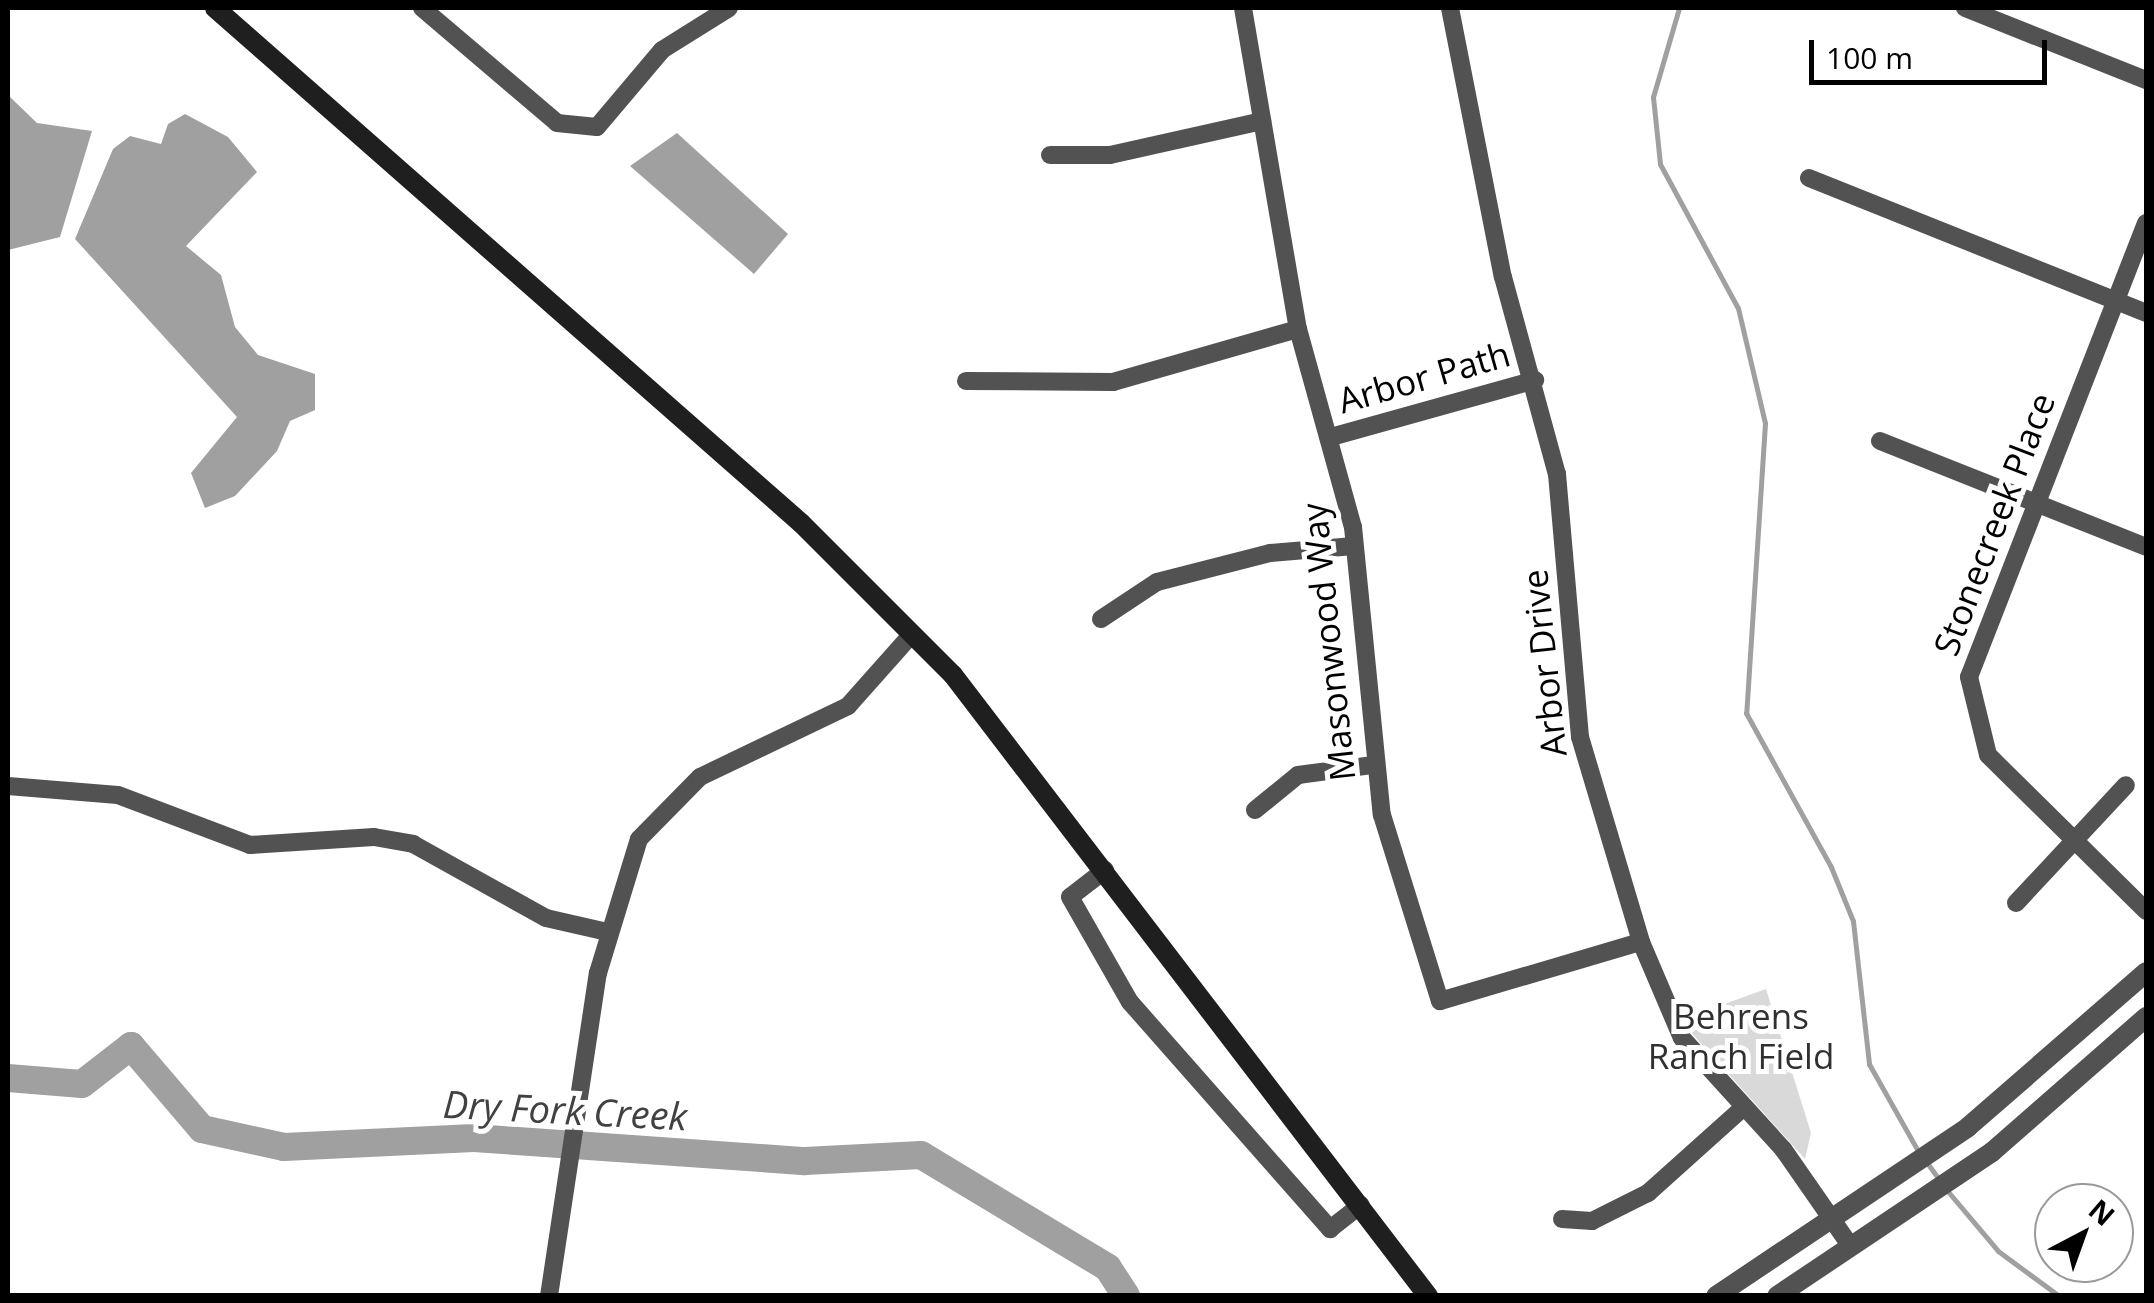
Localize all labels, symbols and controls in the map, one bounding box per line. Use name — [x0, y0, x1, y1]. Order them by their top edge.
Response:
scale bar — [1814, 20, 2052, 82]
text: 100 m — [1826, 37, 1913, 78]
street label: Arbor Path — [1333, 332, 1515, 422]
street label: Stonecreek Place — [1925, 387, 2063, 661]
street label: Masonwood Way — [1293, 501, 1363, 783]
street label: Arbor Drive — [1513, 567, 1575, 759]
park label: Behrens Ranch Field — [1648, 995, 1834, 1077]
water label: Dry Fork Creek — [442, 1081, 688, 1139]
north arrow — [2034, 1183, 2134, 1283]
text: N — [2081, 1190, 2123, 1234]

